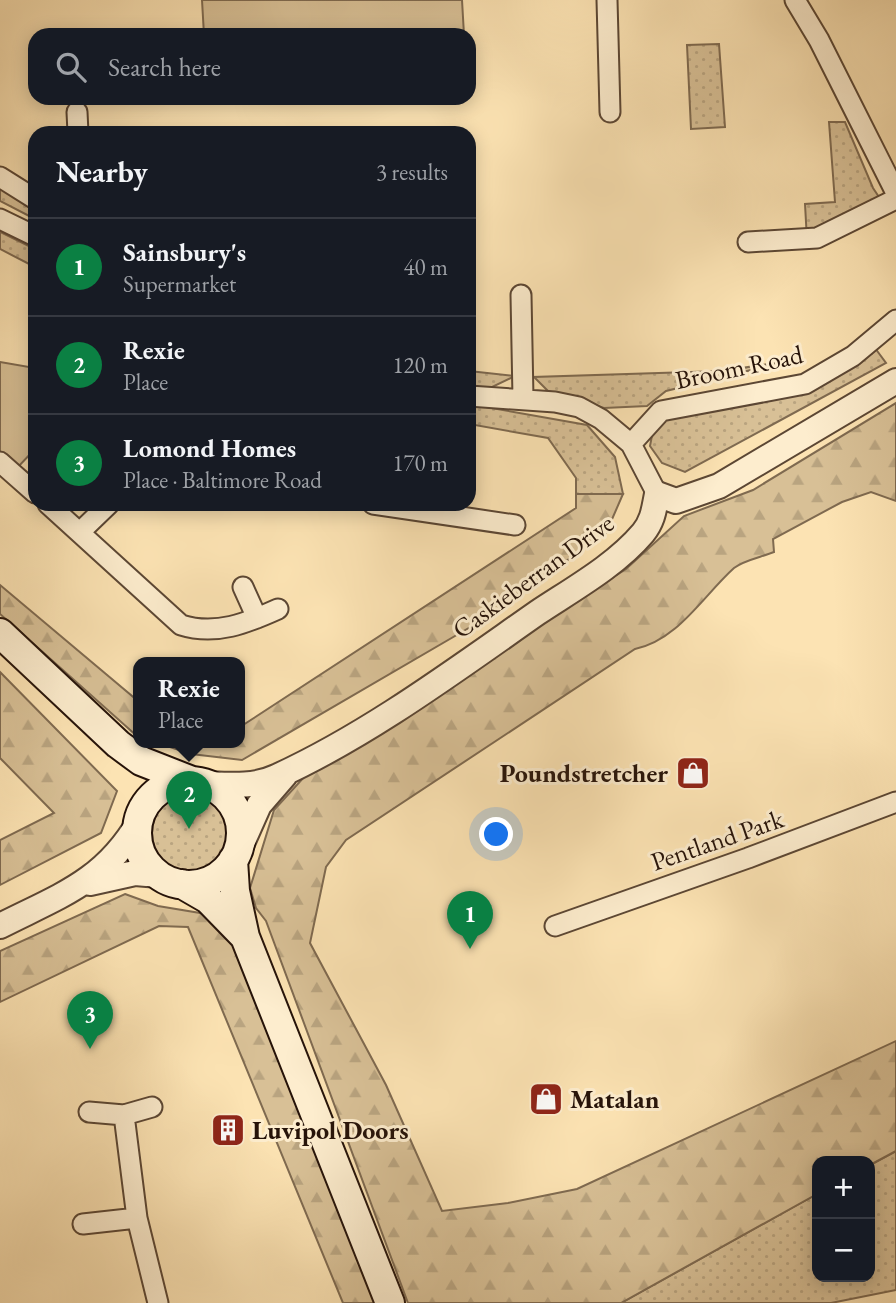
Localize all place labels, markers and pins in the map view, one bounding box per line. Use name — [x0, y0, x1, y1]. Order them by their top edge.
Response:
shop icon: Poundstretcher — [674, 754, 712, 792]
place label: Poundstretcher — [500, 756, 668, 790]
pin: 2 — [166, 771, 212, 829]
pin: 1 — [447, 891, 493, 949]
pin: 3 — [67, 991, 113, 1049]
shop icon: Matalan — [527, 1080, 565, 1118]
place label: Matalan — [570, 1082, 660, 1116]
building icon: Luvipol Doors — [209, 1111, 247, 1149]
place label: Luvipol Doors — [252, 1113, 409, 1147]

